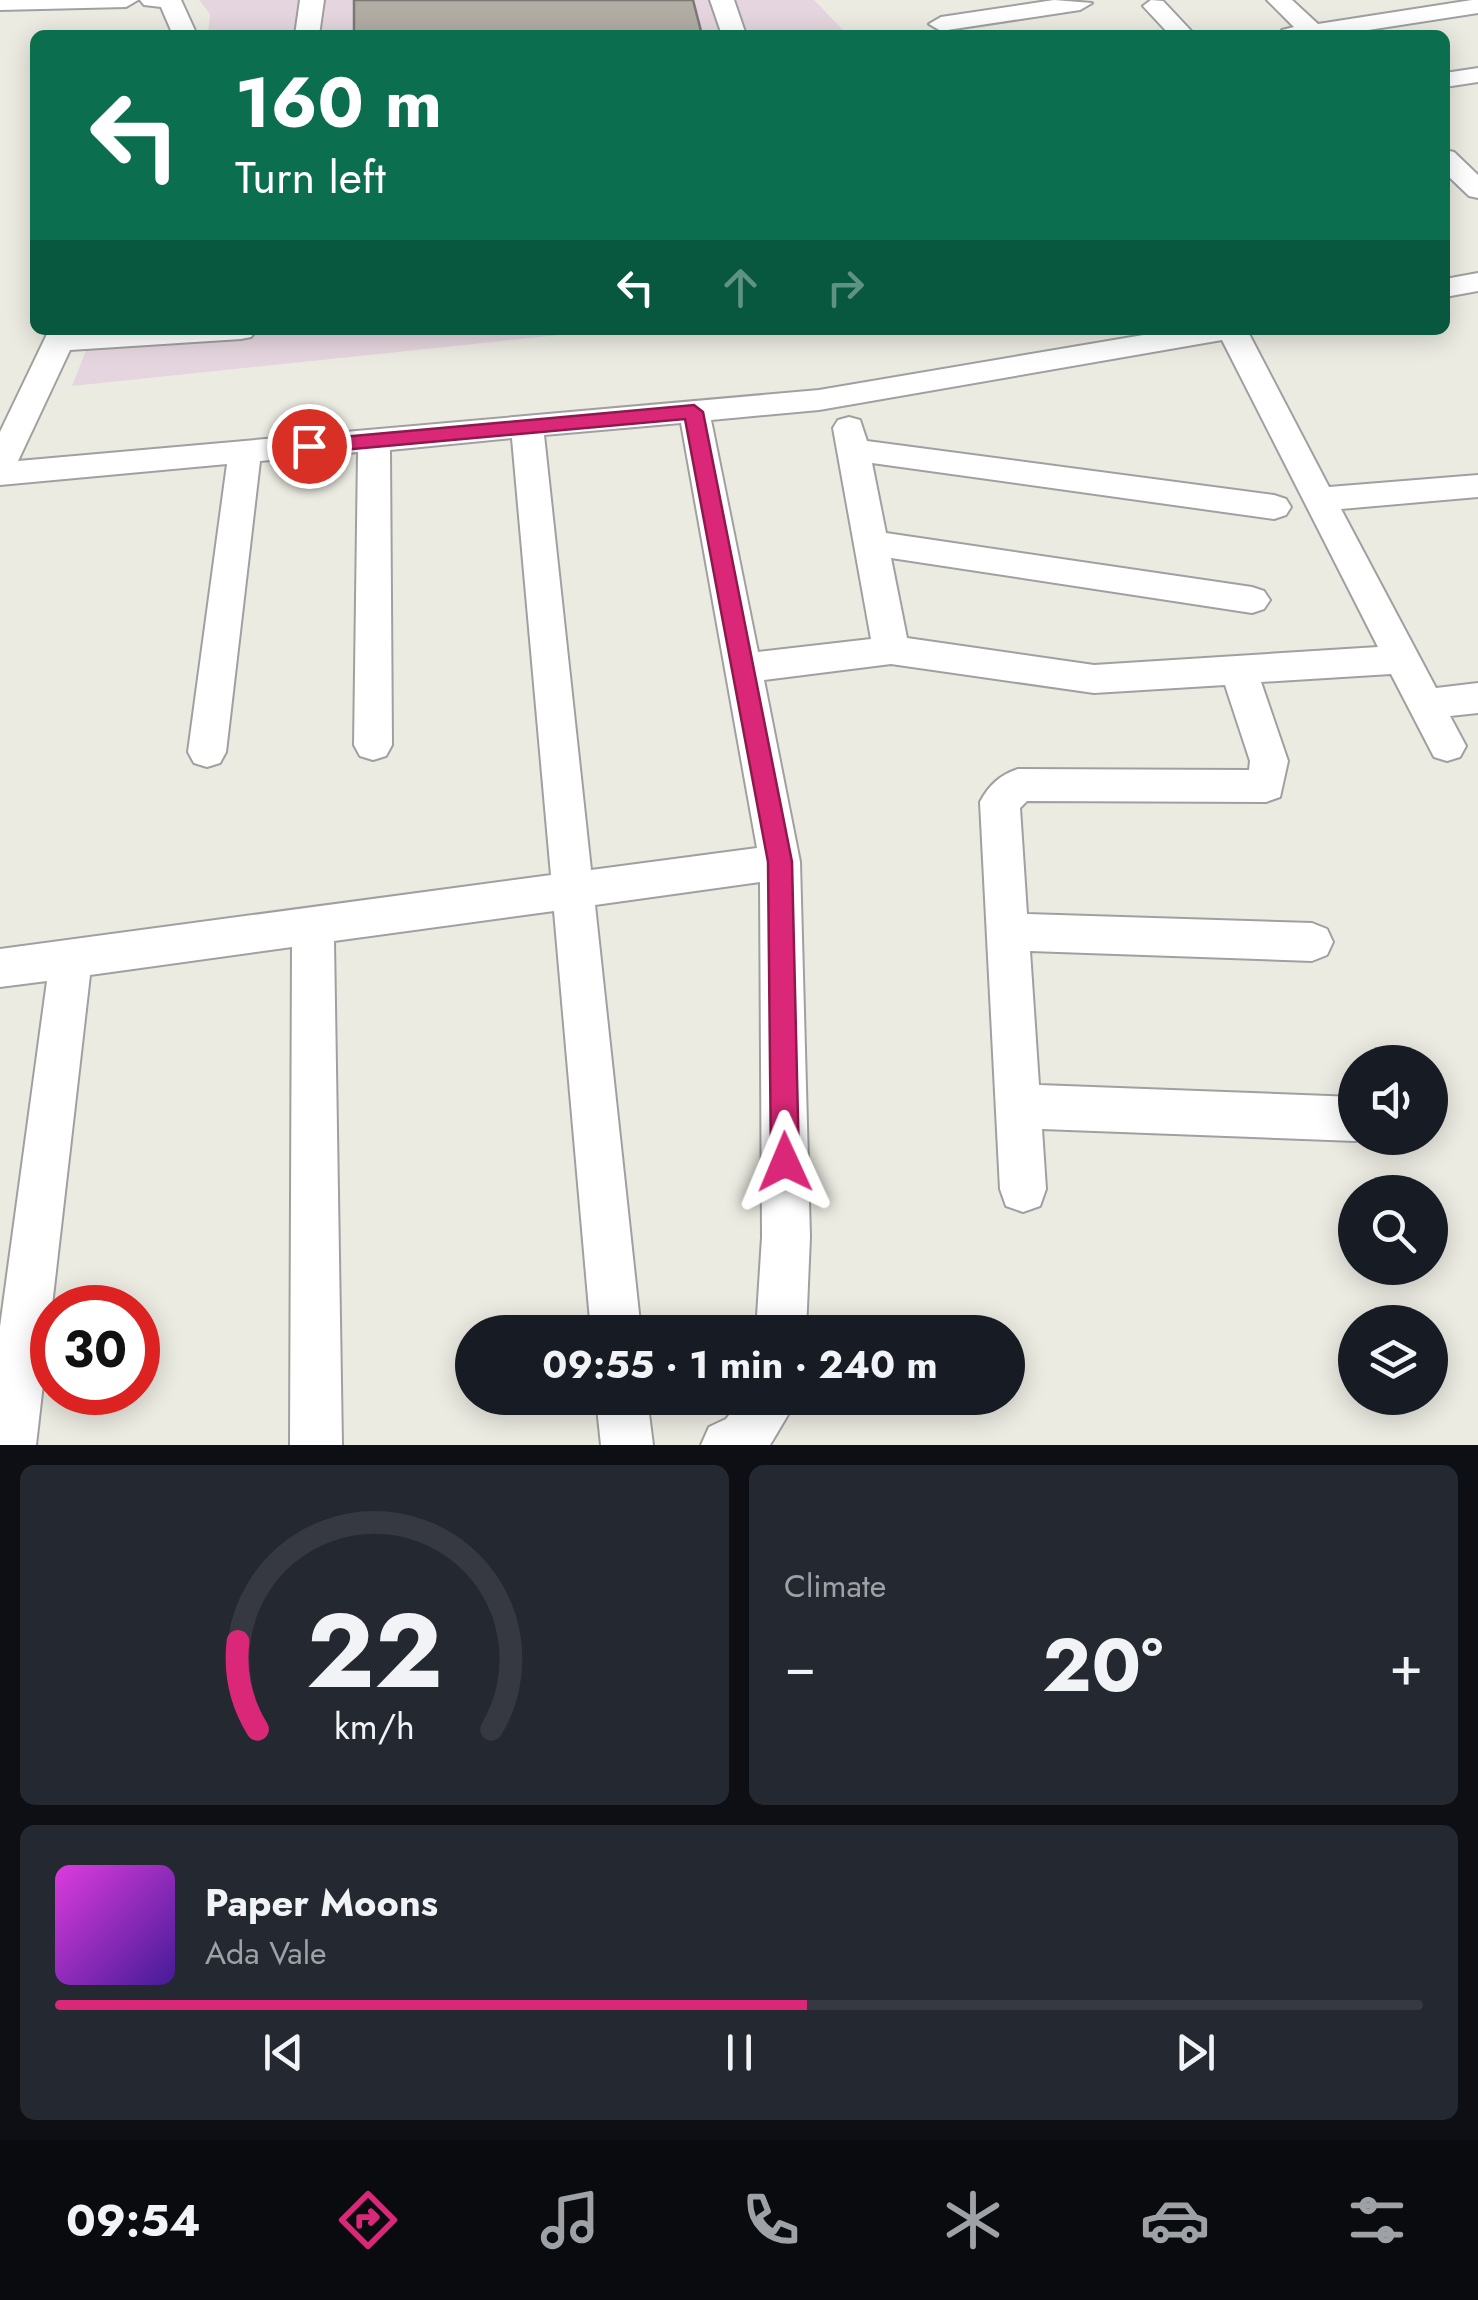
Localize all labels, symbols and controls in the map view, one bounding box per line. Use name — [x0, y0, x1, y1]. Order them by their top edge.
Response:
text: 160 m — [235, 52, 442, 153]
icon: left — [70, 70, 200, 200]
text: Turn left — [235, 145, 386, 210]
icon: left — [608, 260, 663, 315]
icon: ahead — [713, 260, 768, 315]
icon: right — [818, 260, 873, 315]
pin — [267, 404, 352, 489]
icon: arrive — [282, 419, 337, 474]
map controls — [1338, 1045, 1448, 1415]
button: sound — [1338, 1045, 1448, 1155]
position arrow — [733, 1110, 837, 1214]
button: search — [1338, 1175, 1448, 1285]
speed limit sign: 30 — [30, 1285, 160, 1415]
button: layers — [1338, 1305, 1448, 1415]
text: 09:55 · 1 min · 240 m — [542, 1337, 938, 1392]
text: Climate — [784, 1563, 886, 1609]
text: 22 — [306, 1576, 443, 1726]
text: 20° — [1042, 1611, 1163, 1719]
text: − — [784, 1626, 816, 1706]
text: + — [1389, 1626, 1423, 1706]
text: km/h — [334, 1701, 415, 1752]
text: Paper Moons — [205, 1875, 438, 1930]
text: Ada Vale — [205, 1930, 327, 1976]
icon: previous — [256, 2025, 311, 2080]
icon: pause — [712, 2025, 767, 2080]
icon: next — [1168, 2025, 1223, 2080]
icon: directions — [333, 2185, 403, 2255]
icon: music — [535, 2185, 605, 2255]
icon: phone — [736, 2185, 806, 2255]
icon: climate — [938, 2185, 1008, 2255]
icon: car — [1140, 2185, 1210, 2255]
icon: filters — [1342, 2185, 1412, 2255]
text: 09:54 — [66, 2188, 201, 2253]

